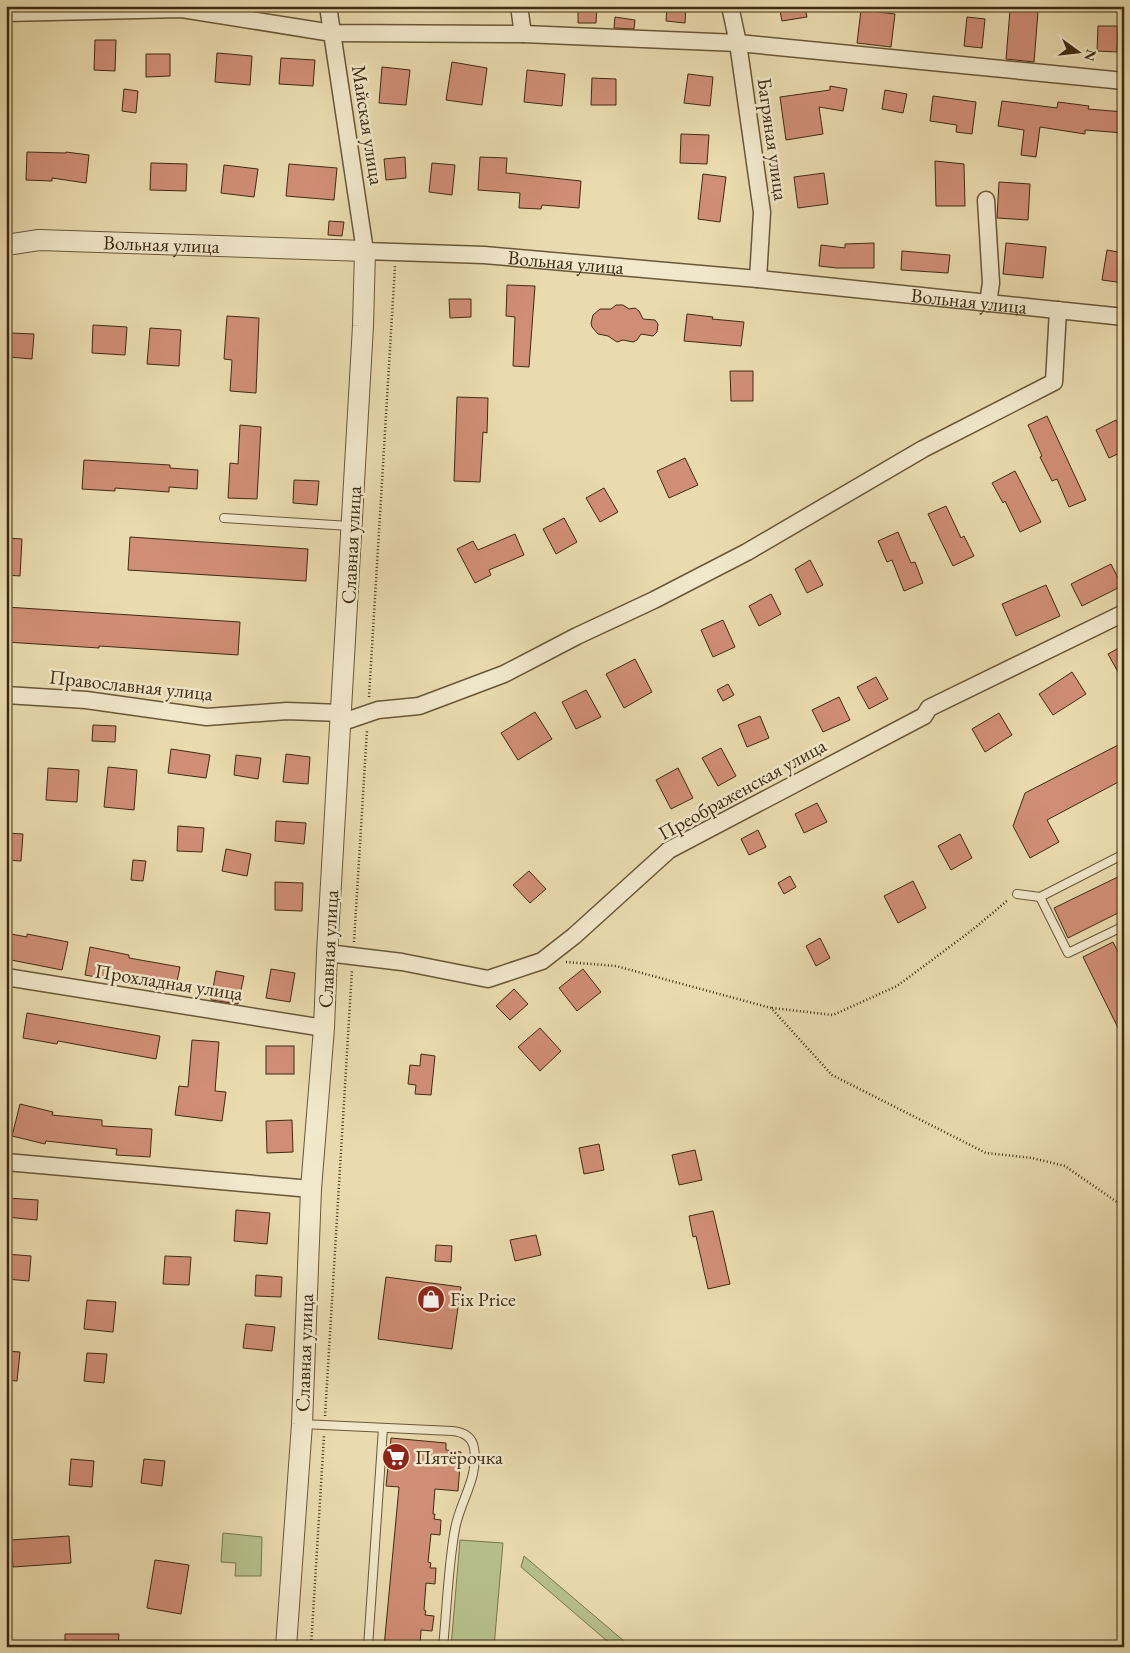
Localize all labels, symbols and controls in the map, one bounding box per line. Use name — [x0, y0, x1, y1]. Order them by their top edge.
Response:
north arrow — [1052, 28, 1102, 78]
text: N — [1080, 48, 1101, 64]
street label: Майская улица — [346, 63, 390, 187]
street label: Багряная улица — [752, 76, 794, 202]
street label: Вольная улица — [103, 229, 220, 259]
street label: Вольная улица — [507, 244, 625, 280]
street label: Вольная улица — [910, 282, 1028, 320]
street label: Славная улица — [335, 485, 367, 605]
street label: Православная улица — [48, 663, 214, 707]
street label: Преображенская улица — [653, 732, 831, 846]
street label: Славная улица — [312, 889, 344, 1009]
street label: Прохладная улица — [93, 957, 245, 1007]
shop icon: Fix Price — [416, 1284, 446, 1314]
place label: Fix Price — [450, 1286, 516, 1312]
street label: Славная улица — [289, 1293, 319, 1413]
supermarket icon: Пятёрочка — [381, 1442, 411, 1472]
place label: Пятёрочка — [415, 1444, 503, 1470]

